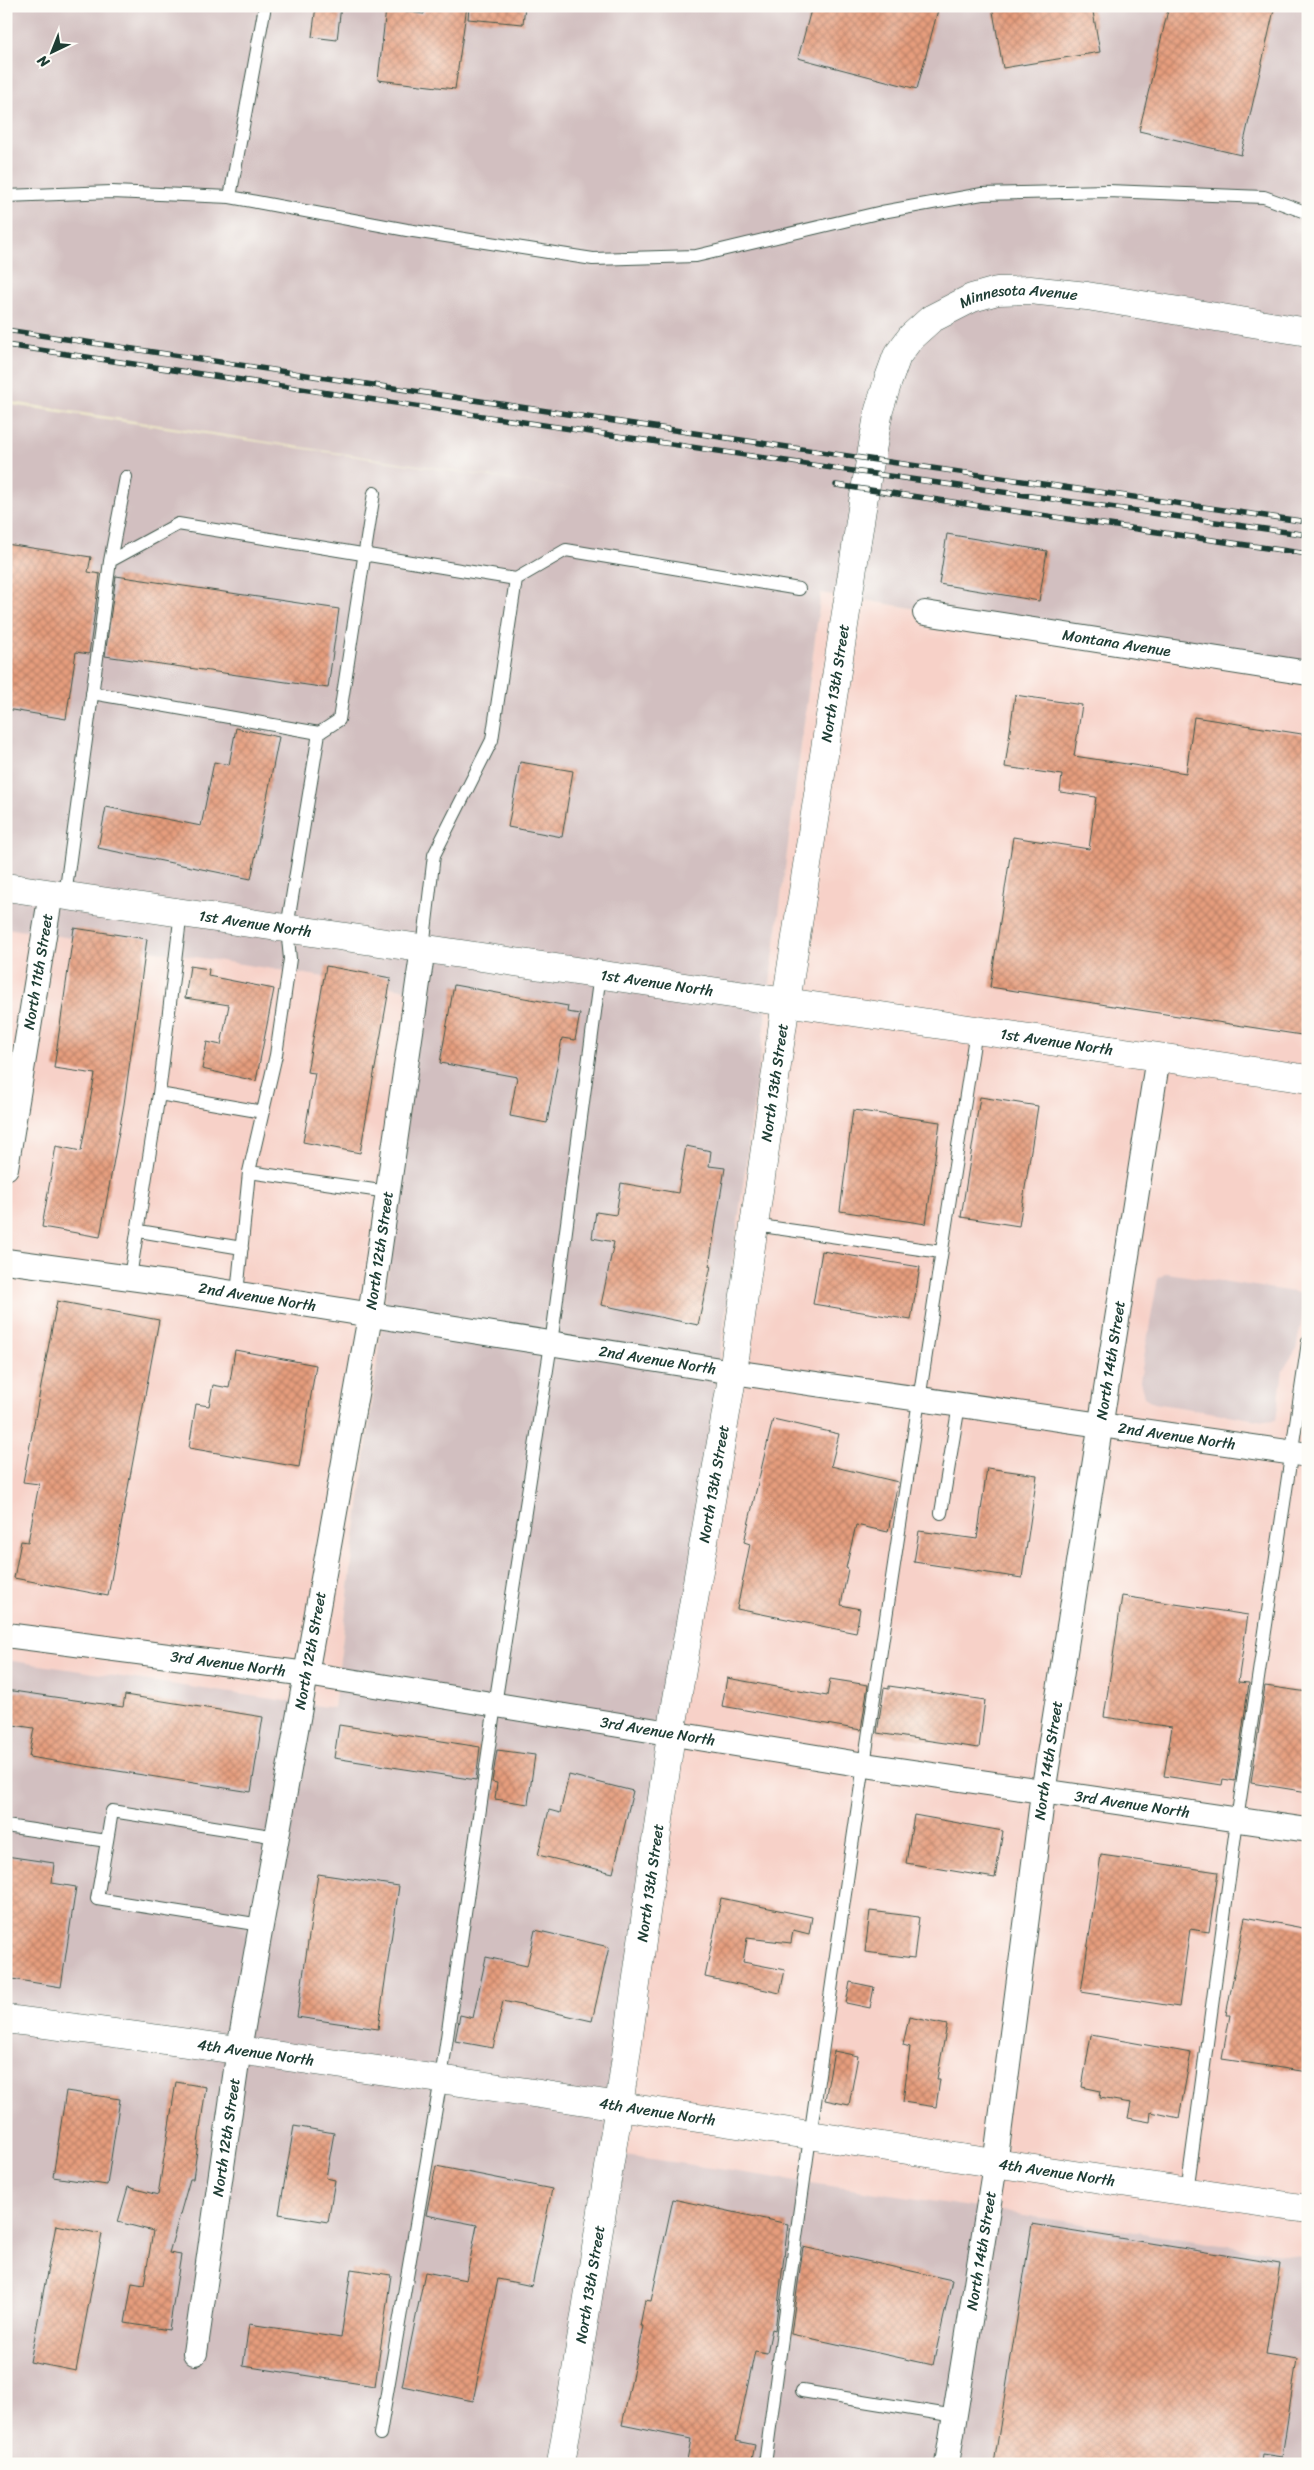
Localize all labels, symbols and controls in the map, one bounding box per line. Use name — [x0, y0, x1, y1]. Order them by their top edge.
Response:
north arrow — [28, 28, 78, 78]
text: N — [31, 48, 56, 74]
street label: Minnesota Avenue — [954, 277, 1079, 316]
street label: North 13th Street — [813, 622, 857, 744]
street label: Montana Avenue — [1061, 622, 1173, 664]
street label: 1st Avenue North — [197, 903, 314, 945]
street label: North 11th Street — [16, 911, 61, 1032]
street label: 1st Avenue North — [599, 962, 715, 1004]
street label: North 13th Street — [753, 1021, 796, 1143]
street label: 1st Avenue North — [998, 1021, 1115, 1063]
street label: North 12th Street — [358, 1189, 401, 1311]
street label: 2nd Avenue North — [197, 1275, 318, 1319]
street label: North 14th Street — [1088, 1298, 1133, 1422]
street label: 2nd Avenue North — [597, 1338, 718, 1382]
street label: 2nd Avenue North — [1116, 1415, 1238, 1457]
street label: North 13th Street — [691, 1423, 737, 1545]
street label: North 12th Street — [287, 1589, 334, 1712]
street label: 3rd Avenue North — [169, 1643, 288, 1684]
street label: North 14th Street — [1027, 1698, 1070, 1822]
street label: 3rd Avenue North — [598, 1709, 717, 1753]
street label: 3rd Avenue North — [1073, 1783, 1192, 1826]
street label: North 13th Street — [629, 1822, 671, 1944]
street label: 4th Avenue North — [196, 2031, 316, 2074]
street label: North 12th Street — [205, 2076, 248, 2198]
street label: 4th Avenue North — [597, 2090, 718, 2133]
street label: 4th Avenue North — [997, 2151, 1117, 2194]
street label: North 14th Street — [959, 2189, 1004, 2312]
street label: North 13th Street — [568, 2223, 613, 2345]

